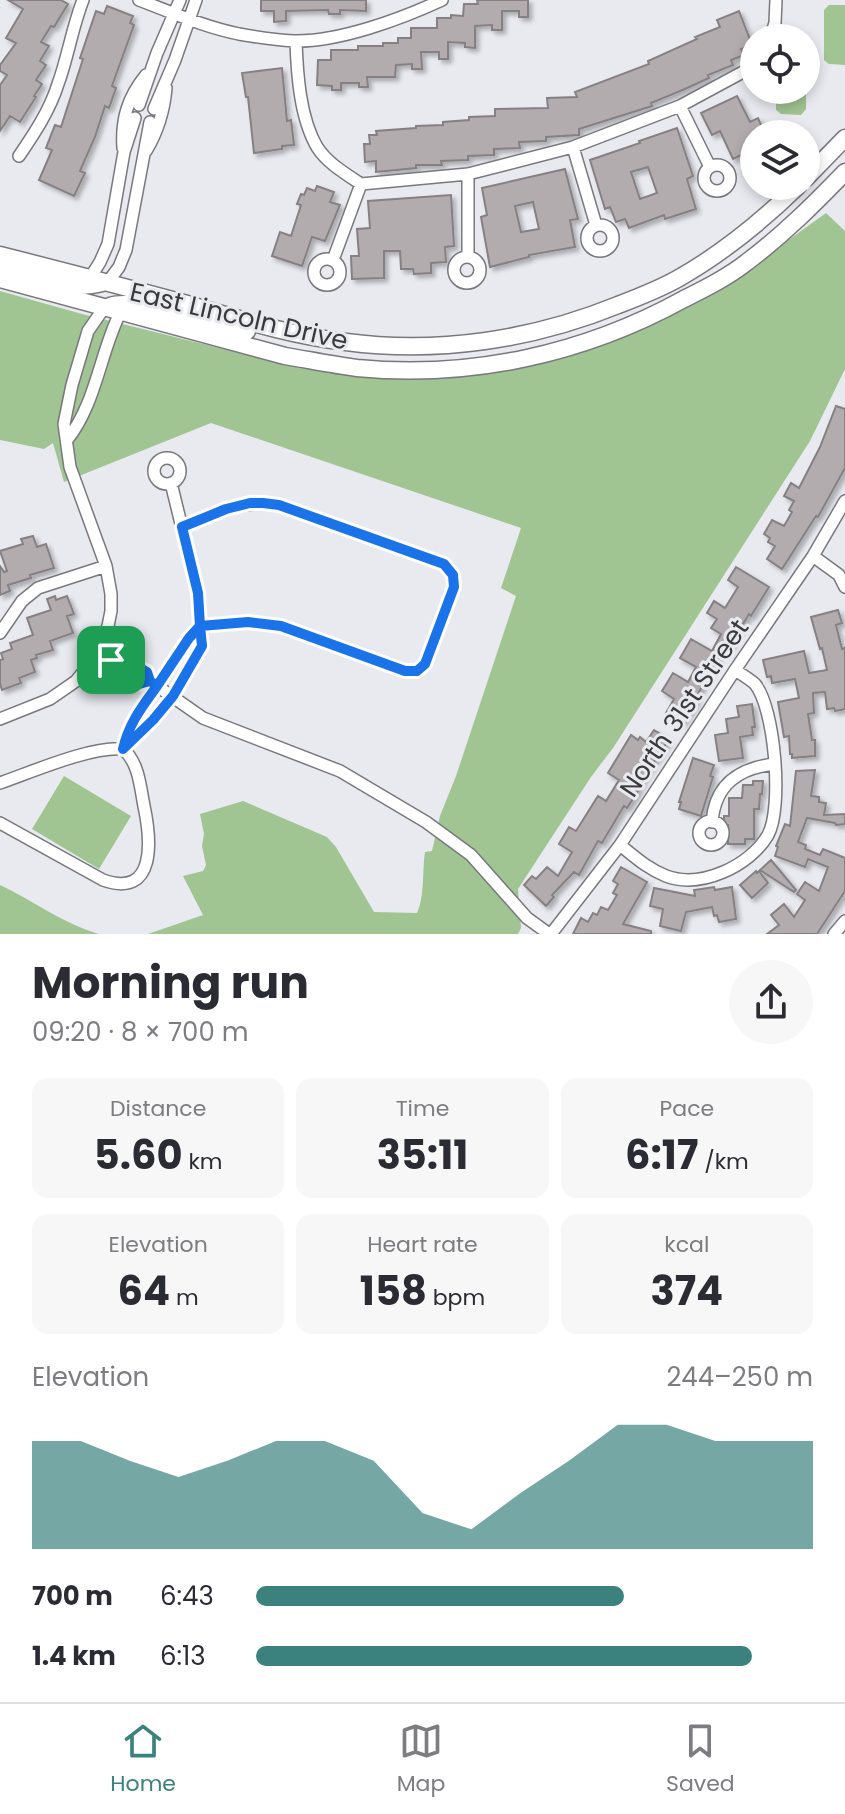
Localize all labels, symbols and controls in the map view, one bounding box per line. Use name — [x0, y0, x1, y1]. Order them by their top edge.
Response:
map controls — [740, 24, 820, 200]
button: locate — [740, 24, 820, 104]
button: layers — [740, 120, 820, 200]
street label: East Lincoln Drive — [126, 273, 352, 359]
street label: North 31st Street — [611, 612, 757, 804]
pin — [77, 626, 145, 694]
icon: arrive — [89, 638, 133, 682]
text: Morning run — [32, 952, 309, 1013]
button: share — [729, 960, 813, 1044]
text: 09:20 · 8 × 700 m — [32, 1014, 249, 1050]
text: Distance — [110, 1093, 206, 1124]
text: Time — [396, 1093, 449, 1124]
text: Pace — [660, 1093, 714, 1124]
text: 5.60 — [94, 1127, 183, 1183]
text: 35:11 — [377, 1127, 468, 1183]
text: 6:17 — [625, 1127, 698, 1183]
text: km — [183, 1146, 223, 1177]
text: /km — [698, 1146, 749, 1177]
text: Elevation — [109, 1229, 208, 1260]
text: Heart rate — [367, 1229, 478, 1260]
text: kcal — [664, 1229, 709, 1260]
text: 64 — [118, 1263, 170, 1319]
text: 158 — [360, 1263, 427, 1319]
text: 374 — [650, 1263, 723, 1319]
text: m — [170, 1282, 199, 1313]
text: bpm — [427, 1282, 485, 1313]
text: Elevation — [32, 1359, 149, 1395]
text: 244–250 m — [666, 1359, 813, 1395]
text: 700 m — [32, 1578, 113, 1614]
text: 6:43 — [160, 1578, 214, 1614]
text: 1.4 km — [32, 1638, 116, 1674]
text: 6:13 — [160, 1638, 206, 1674]
tab: Home — [110, 1719, 176, 1800]
tab: Map — [397, 1719, 445, 1800]
tab: Saved — [666, 1719, 735, 1800]

